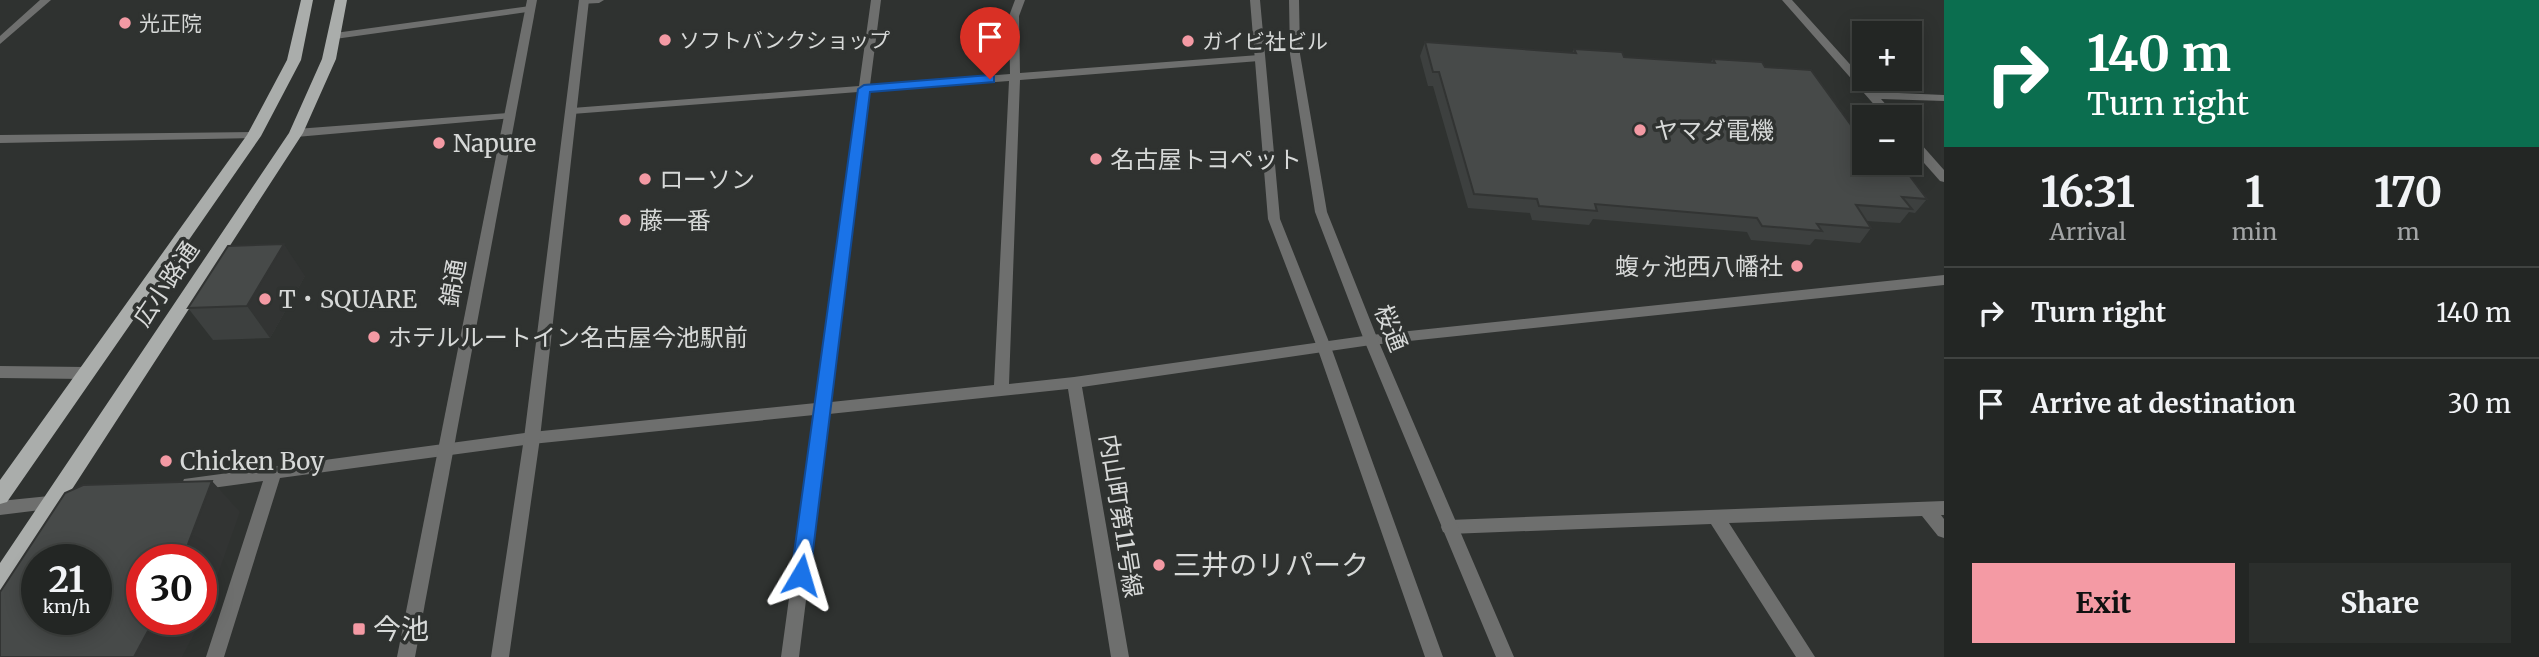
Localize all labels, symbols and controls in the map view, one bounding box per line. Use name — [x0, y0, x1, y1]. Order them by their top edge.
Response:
pin — [960, 7, 1020, 79]
place label: 光正院 — [139, 10, 202, 37]
marker: 光正院 — [117, 15, 133, 31]
icon: arrive — [971, 18, 1009, 56]
map controls — [1852, 21, 1922, 175]
button: + — [1852, 21, 1922, 91]
text: 140 m — [2087, 23, 2231, 84]
place label: ソフトバンクショップ — [679, 27, 890, 54]
place label: ガイビ社ビル — [1202, 28, 1328, 55]
icon: right — [1972, 28, 2063, 119]
marker: ソフトバンクショップ — [657, 32, 673, 48]
marker: ガイビ社ビル — [1180, 33, 1196, 49]
text: Turn right — [2087, 84, 2249, 124]
button: − — [1852, 105, 1922, 175]
place label: ヤマダ電機 — [1654, 115, 1774, 146]
marker: ヤマダ電機 — [1632, 122, 1648, 138]
place label: Napure — [453, 128, 536, 159]
marker: Napure — [431, 135, 447, 151]
place label: 名古屋トヨペット — [1110, 144, 1302, 175]
marker: 名古屋トヨペット — [1088, 151, 1104, 167]
place label: ローソン — [659, 164, 755, 195]
text: 16:31 — [2041, 166, 2135, 218]
text: 1 — [2245, 166, 2264, 218]
text: 170 — [2374, 166, 2442, 218]
marker: ローソン — [637, 171, 653, 187]
place label: 藤一番 — [639, 205, 711, 236]
marker: 藤一番 — [617, 212, 633, 228]
text: Arrival — [2049, 217, 2126, 246]
text: min — [2232, 217, 2277, 246]
text: m — [2397, 217, 2419, 246]
street label: 広小路通 — [126, 236, 206, 332]
place label: 蝮ヶ池西八幡社 — [1615, 251, 1783, 282]
street label: 錦通 — [434, 257, 472, 309]
marker: 蝮ヶ池西八幡社 — [1789, 258, 1805, 274]
place label: T・SQUARE — [279, 284, 418, 315]
marker: T・SQUARE — [257, 291, 273, 307]
icon: right — [1972, 294, 2010, 332]
text: Turn right — [2031, 296, 2166, 329]
text: 140 m — [2436, 296, 2511, 329]
street label: 桜通 — [1368, 300, 1414, 356]
place label: ホテルルートイン名古屋今池駅前 — [388, 322, 748, 353]
marker: ホテルルートイン名古屋今池駅前 — [366, 329, 382, 345]
icon: arrive — [1972, 385, 2010, 423]
text: Arrive at destination — [2031, 387, 2296, 420]
text: 30 m — [2448, 387, 2511, 420]
street label: 内山町第11号線 — [1093, 432, 1149, 600]
place label: Chicken Boy — [180, 446, 324, 477]
marker: Chicken Boy — [158, 453, 174, 469]
position arrow — [764, 538, 838, 612]
speed limit sign: 30 — [126, 544, 217, 635]
place label: 三井のリパーク — [1173, 547, 1369, 583]
marker: 三井のリパーク — [1151, 557, 1167, 573]
text: 21 — [49, 558, 84, 602]
button: Exit — [1972, 563, 2235, 643]
button: Share — [2249, 563, 2511, 643]
text: km/h — [43, 595, 90, 618]
place label: 今池 — [373, 611, 429, 647]
marker: 今池 — [351, 621, 367, 637]

